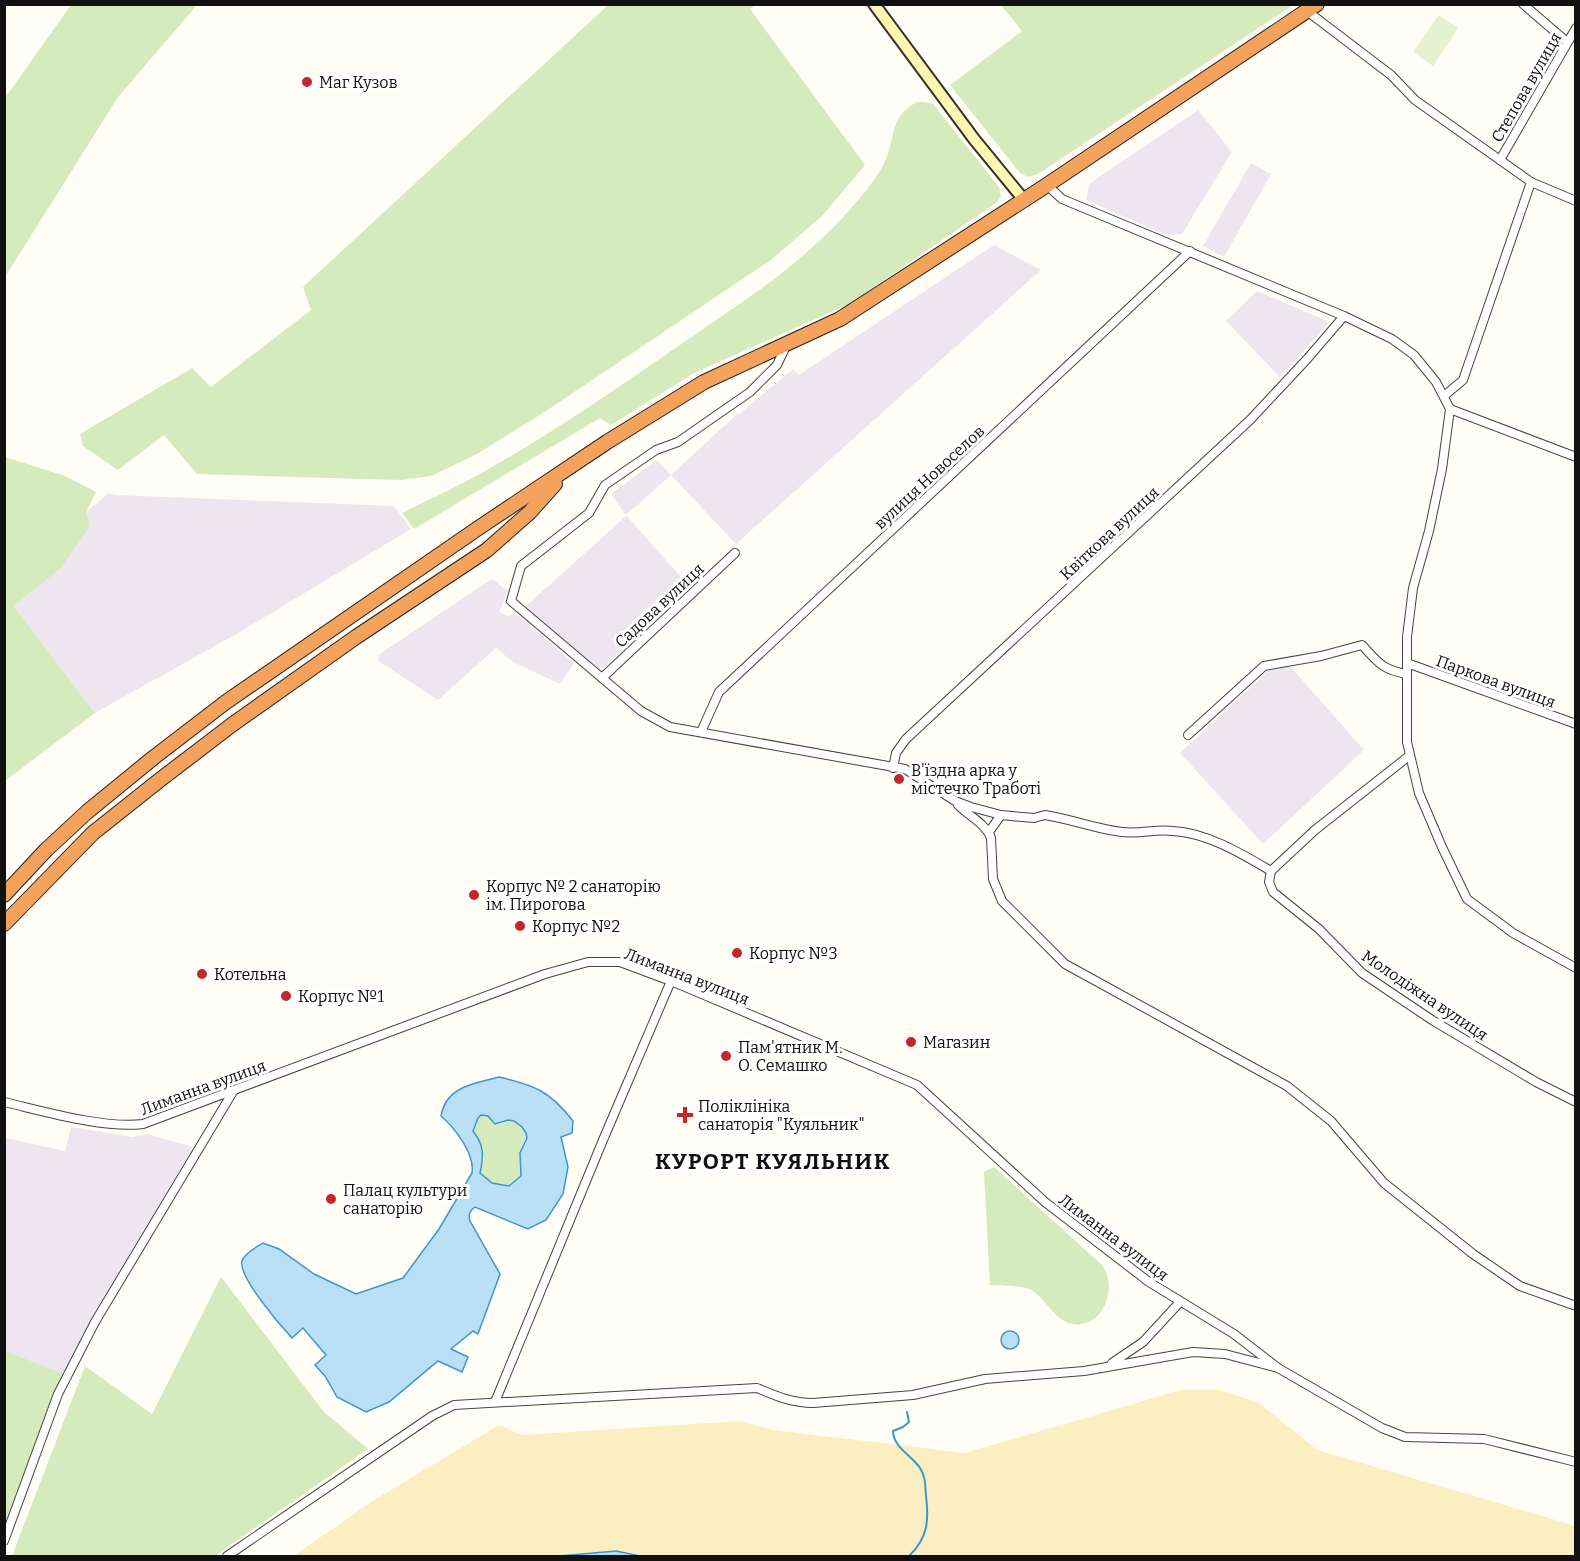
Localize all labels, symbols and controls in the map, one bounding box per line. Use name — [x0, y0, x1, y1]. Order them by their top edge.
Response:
street label: Степова вулиця — [1487, 29, 1566, 145]
place label: Маг Кузов — [319, 73, 398, 92]
marker: Маг Кузов — [300, 75, 314, 89]
street label: вулиця Новоселов — [870, 422, 988, 533]
street label: Квіткова вулиця — [1056, 483, 1163, 584]
street label: Садова вулиця — [611, 559, 708, 651]
street label: Паркова вулиця — [1434, 651, 1558, 712]
place label: В'їздна арка у містечко Тработі — [911, 761, 1041, 798]
marker: В'їздна арка у містечко Тработі — [892, 772, 906, 786]
place label: Корпус № 2 санаторію ім. Пирогова — [486, 877, 661, 914]
marker: Корпус № 2 санаторію ім. Пирогова — [467, 888, 481, 902]
place label: Корпус №2 — [532, 917, 620, 936]
marker: Корпус №2 — [513, 919, 527, 933]
street label: Лиманна вулиця — [622, 944, 752, 1009]
place label: Корпус №3 — [749, 944, 838, 963]
marker: Корпус №3 — [730, 946, 744, 960]
street label: Молодіжна вулиця — [1358, 946, 1491, 1045]
place label: Котельна — [214, 965, 287, 984]
marker: Котельна — [195, 967, 209, 981]
place label: Корпус №1 — [298, 987, 385, 1006]
marker: Корпус №1 — [279, 989, 293, 1003]
place label: Магазин — [923, 1033, 990, 1052]
marker: Магазин — [904, 1035, 918, 1049]
place label: Пам'ятник М. О. Семашко — [738, 1038, 843, 1075]
marker: Пам'ятник М. О. Семашко — [719, 1049, 733, 1063]
street label: Лиманна вулиця — [138, 1056, 269, 1119]
place label: Поліклініка санаторія "Куяльник" — [698, 1097, 865, 1134]
marker: Поліклініка санаторія "Куяльник" — [676, 1106, 694, 1124]
district label: КУРОРТ КУЯЛЬНИК — [655, 1148, 891, 1175]
place label: Палац культури санаторію — [343, 1181, 467, 1218]
street label: Лиманна вулиця — [1055, 1190, 1172, 1285]
marker: Палац культури санаторію — [324, 1192, 338, 1206]

